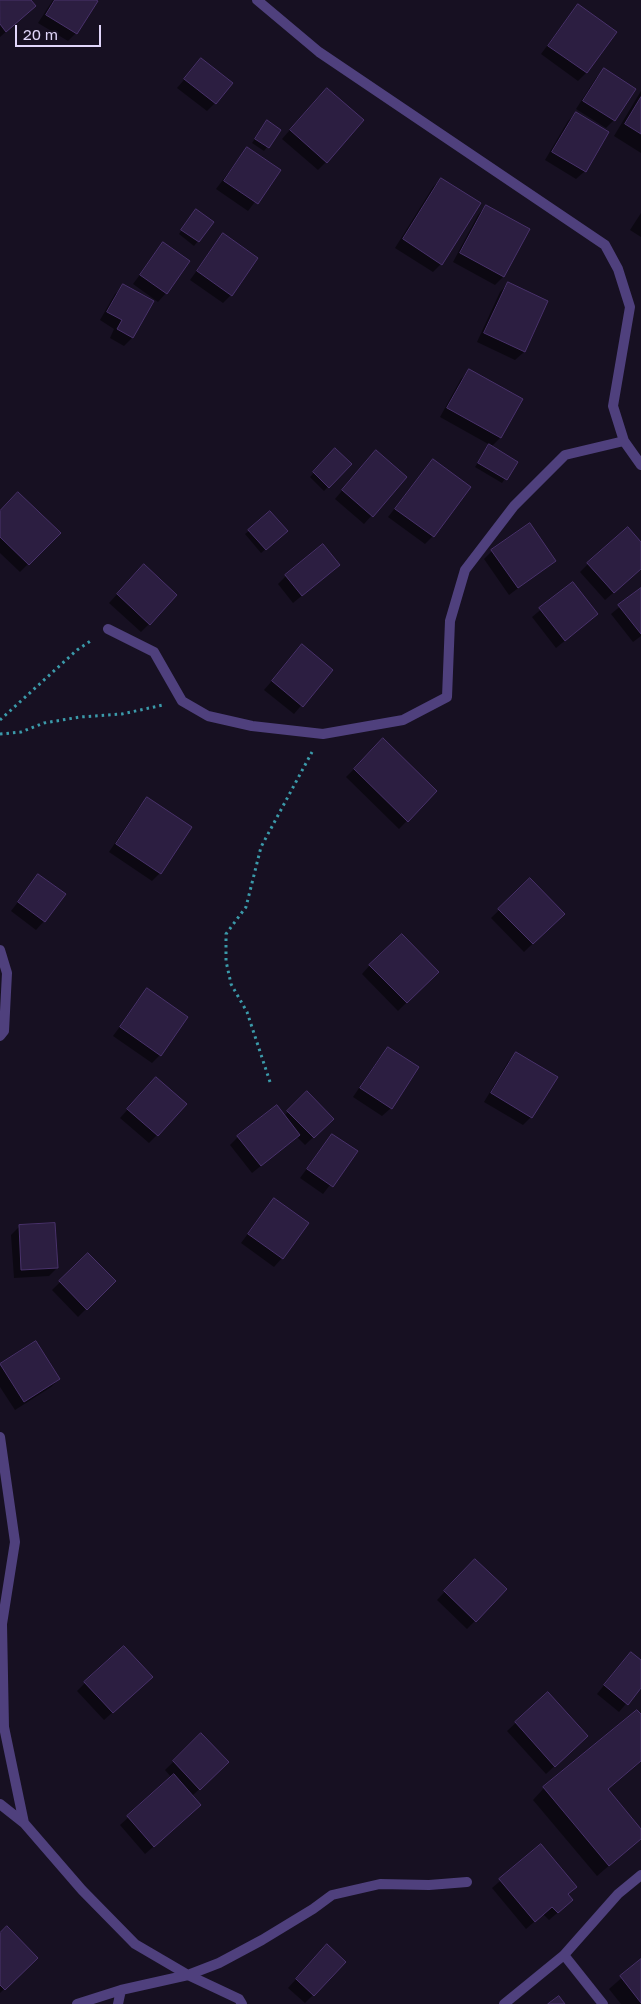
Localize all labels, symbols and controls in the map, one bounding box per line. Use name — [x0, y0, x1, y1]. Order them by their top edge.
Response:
scale bar — [18, 15, 104, 47]
text: 20 m — [23, 25, 58, 43]

